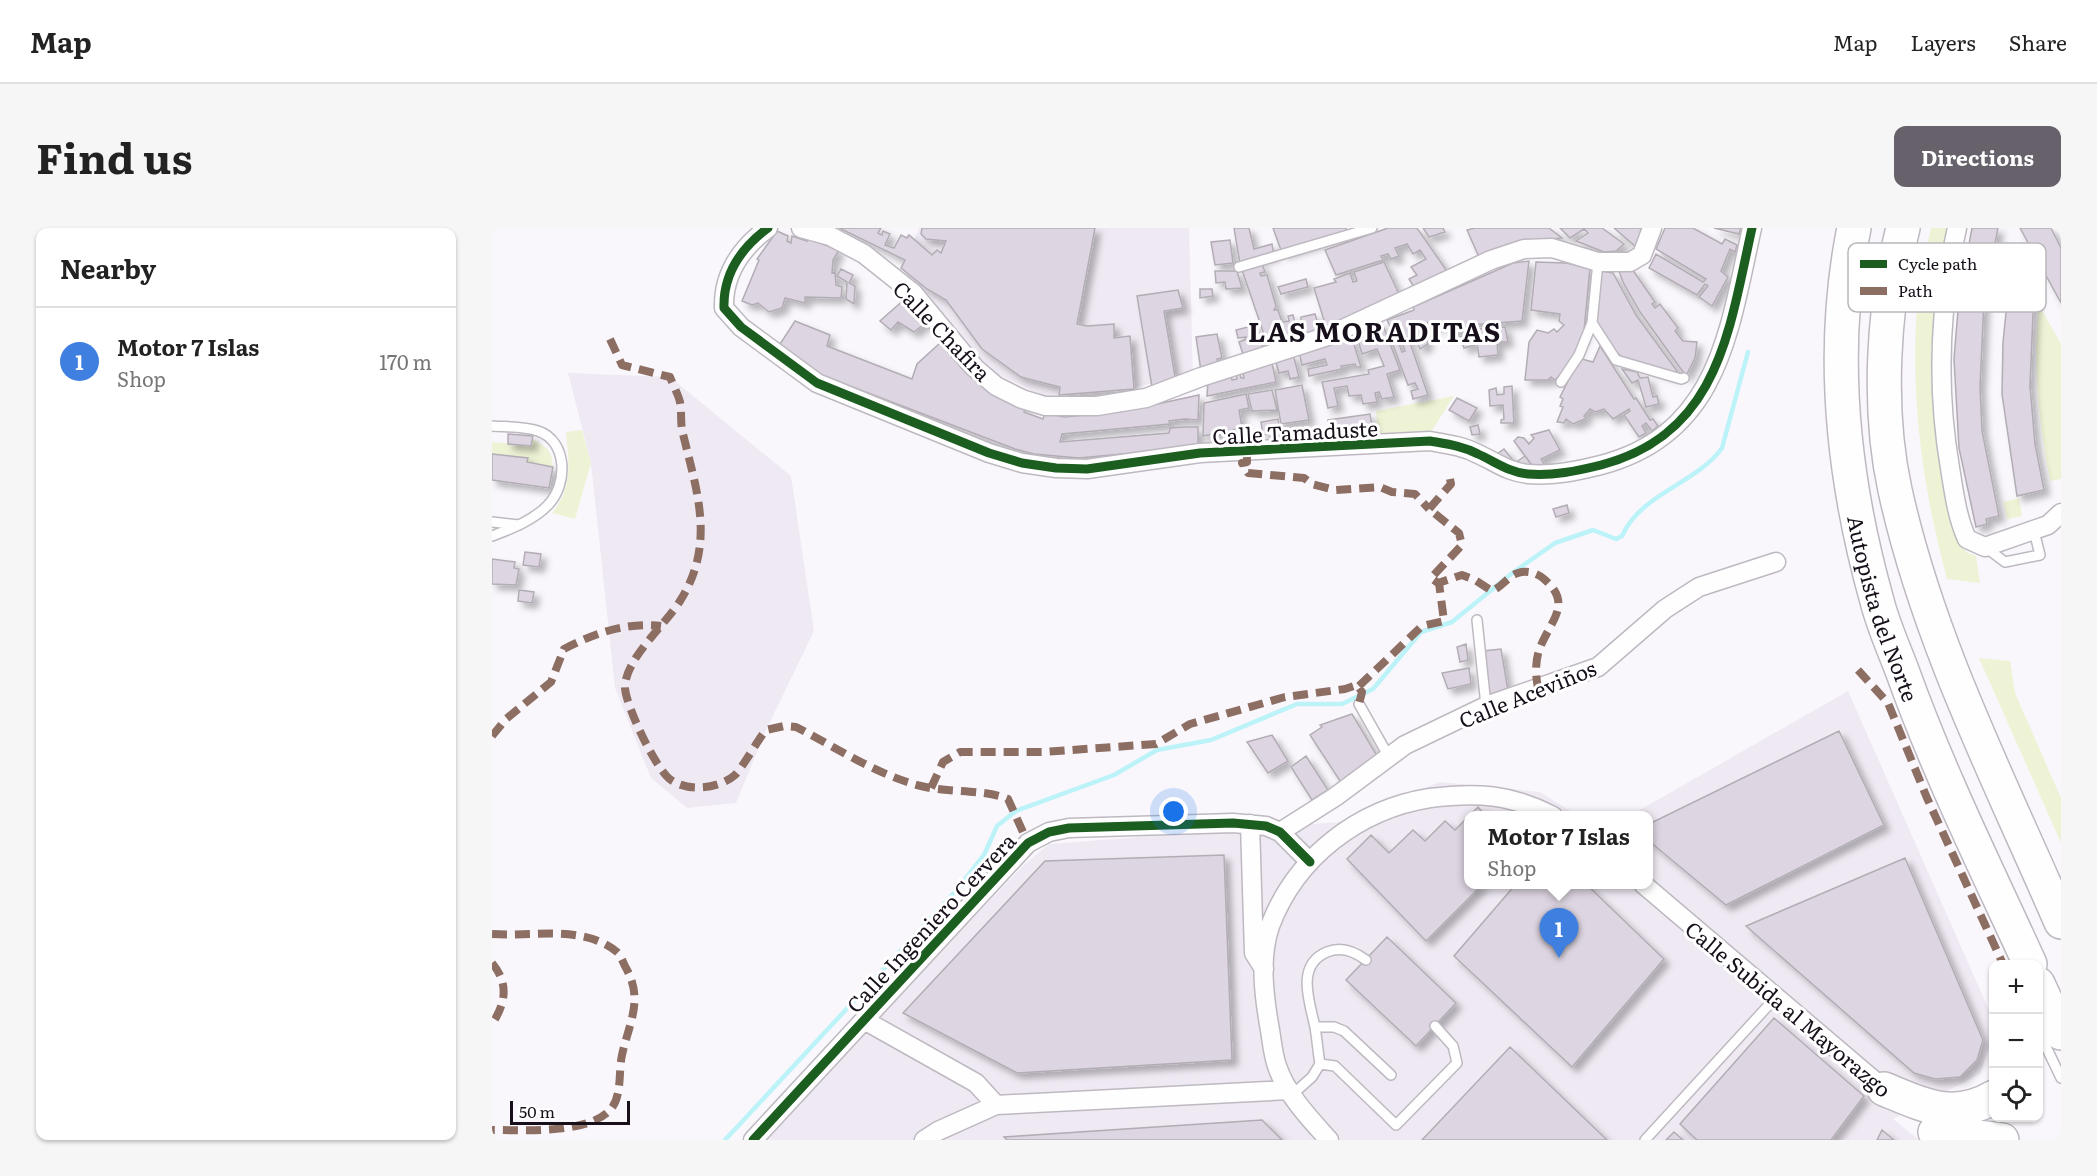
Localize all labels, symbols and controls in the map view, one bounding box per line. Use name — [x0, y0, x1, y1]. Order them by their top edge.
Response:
text: Map — [30, 20, 92, 62]
text: Map — [1833, 26, 1878, 57]
text: Layers — [1911, 26, 1976, 57]
text: Share — [2009, 26, 2067, 57]
text: Find us — [36, 125, 193, 187]
button: Directions — [1894, 126, 2061, 187]
legend — [1848, 243, 2046, 312]
text: Nearby — [60, 248, 156, 287]
text: Cycle path — [1898, 251, 1978, 275]
street label: Calle Chafira — [887, 273, 999, 388]
text: Path — [1898, 278, 1933, 302]
district label: LAS MORADITAS — [1248, 310, 1502, 350]
text: Motor 7 Islas — [117, 330, 259, 363]
text: 1 — [75, 346, 84, 376]
text: 170 m — [379, 346, 432, 376]
text: Shop — [117, 363, 166, 393]
street label: Calle Tamaduste — [1211, 411, 1379, 451]
street label: Autopista del Norte — [1842, 513, 1928, 706]
street label: Calle Aceviños — [1454, 651, 1600, 735]
your location — [1159, 797, 1188, 826]
popup — [1464, 811, 1653, 889]
text: Motor 7 Islas — [1487, 819, 1630, 852]
street label: Calle Ingeniero Cervera — [838, 825, 1022, 1019]
text: Shop — [1487, 852, 1536, 882]
pin: 1 — [1540, 908, 1578, 958]
street label: Calle Subida al Mayorazgo — [1679, 912, 1899, 1104]
map controls — [1989, 960, 2043, 1122]
button: + — [1989, 960, 2043, 1014]
button: − — [1989, 1014, 2043, 1068]
button: locate — [1989, 1068, 2043, 1122]
scale bar — [510, 1098, 630, 1126]
text: 50 m — [519, 1099, 555, 1123]

